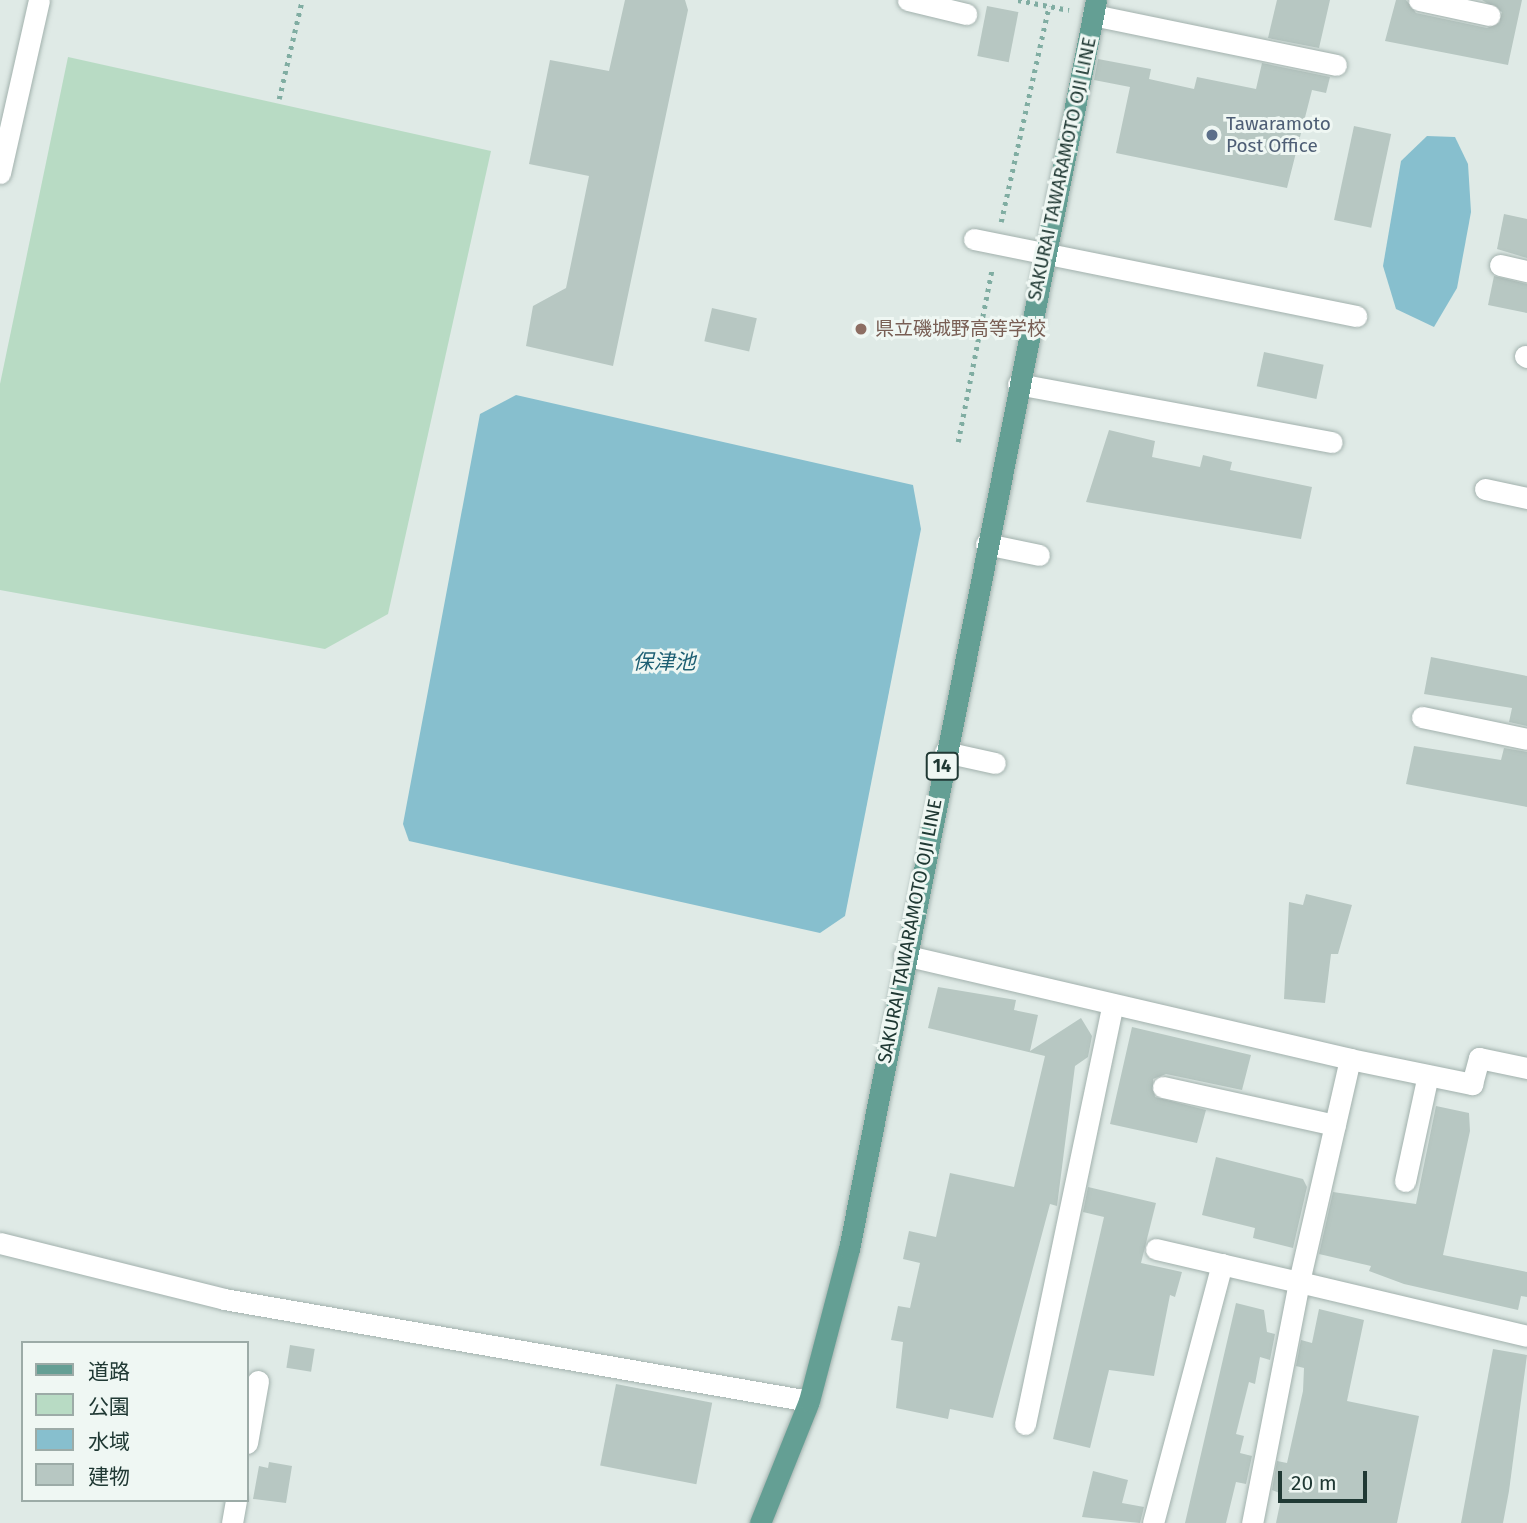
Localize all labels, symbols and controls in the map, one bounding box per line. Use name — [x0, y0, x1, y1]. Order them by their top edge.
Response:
street label: SAKURAI TAWARAMOTO OJI LINE — [1023, 35, 1101, 303]
place label: Tawaramoto Post Office — [1226, 113, 1331, 157]
marker: Tawaramoto Post Office — [1204, 127, 1220, 143]
place label: 県立磯城野高等学校 — [875, 318, 1046, 340]
marker: 県立磯城野高等学校 — [853, 321, 869, 337]
water label: 保津池 — [633, 649, 695, 675]
road number: 14 — [925, 752, 960, 780]
street label: SAKURAI TAWARAMOTO OJI LINE — [873, 797, 947, 1065]
legend — [21, 1341, 248, 1502]
text: 道路 — [88, 1359, 130, 1385]
text: 公園 — [88, 1394, 130, 1420]
text: 水域 — [88, 1429, 130, 1455]
scale bar — [1282, 1456, 1371, 1500]
text: 建物 — [88, 1464, 130, 1490]
text: 20 m — [1291, 1470, 1337, 1496]

